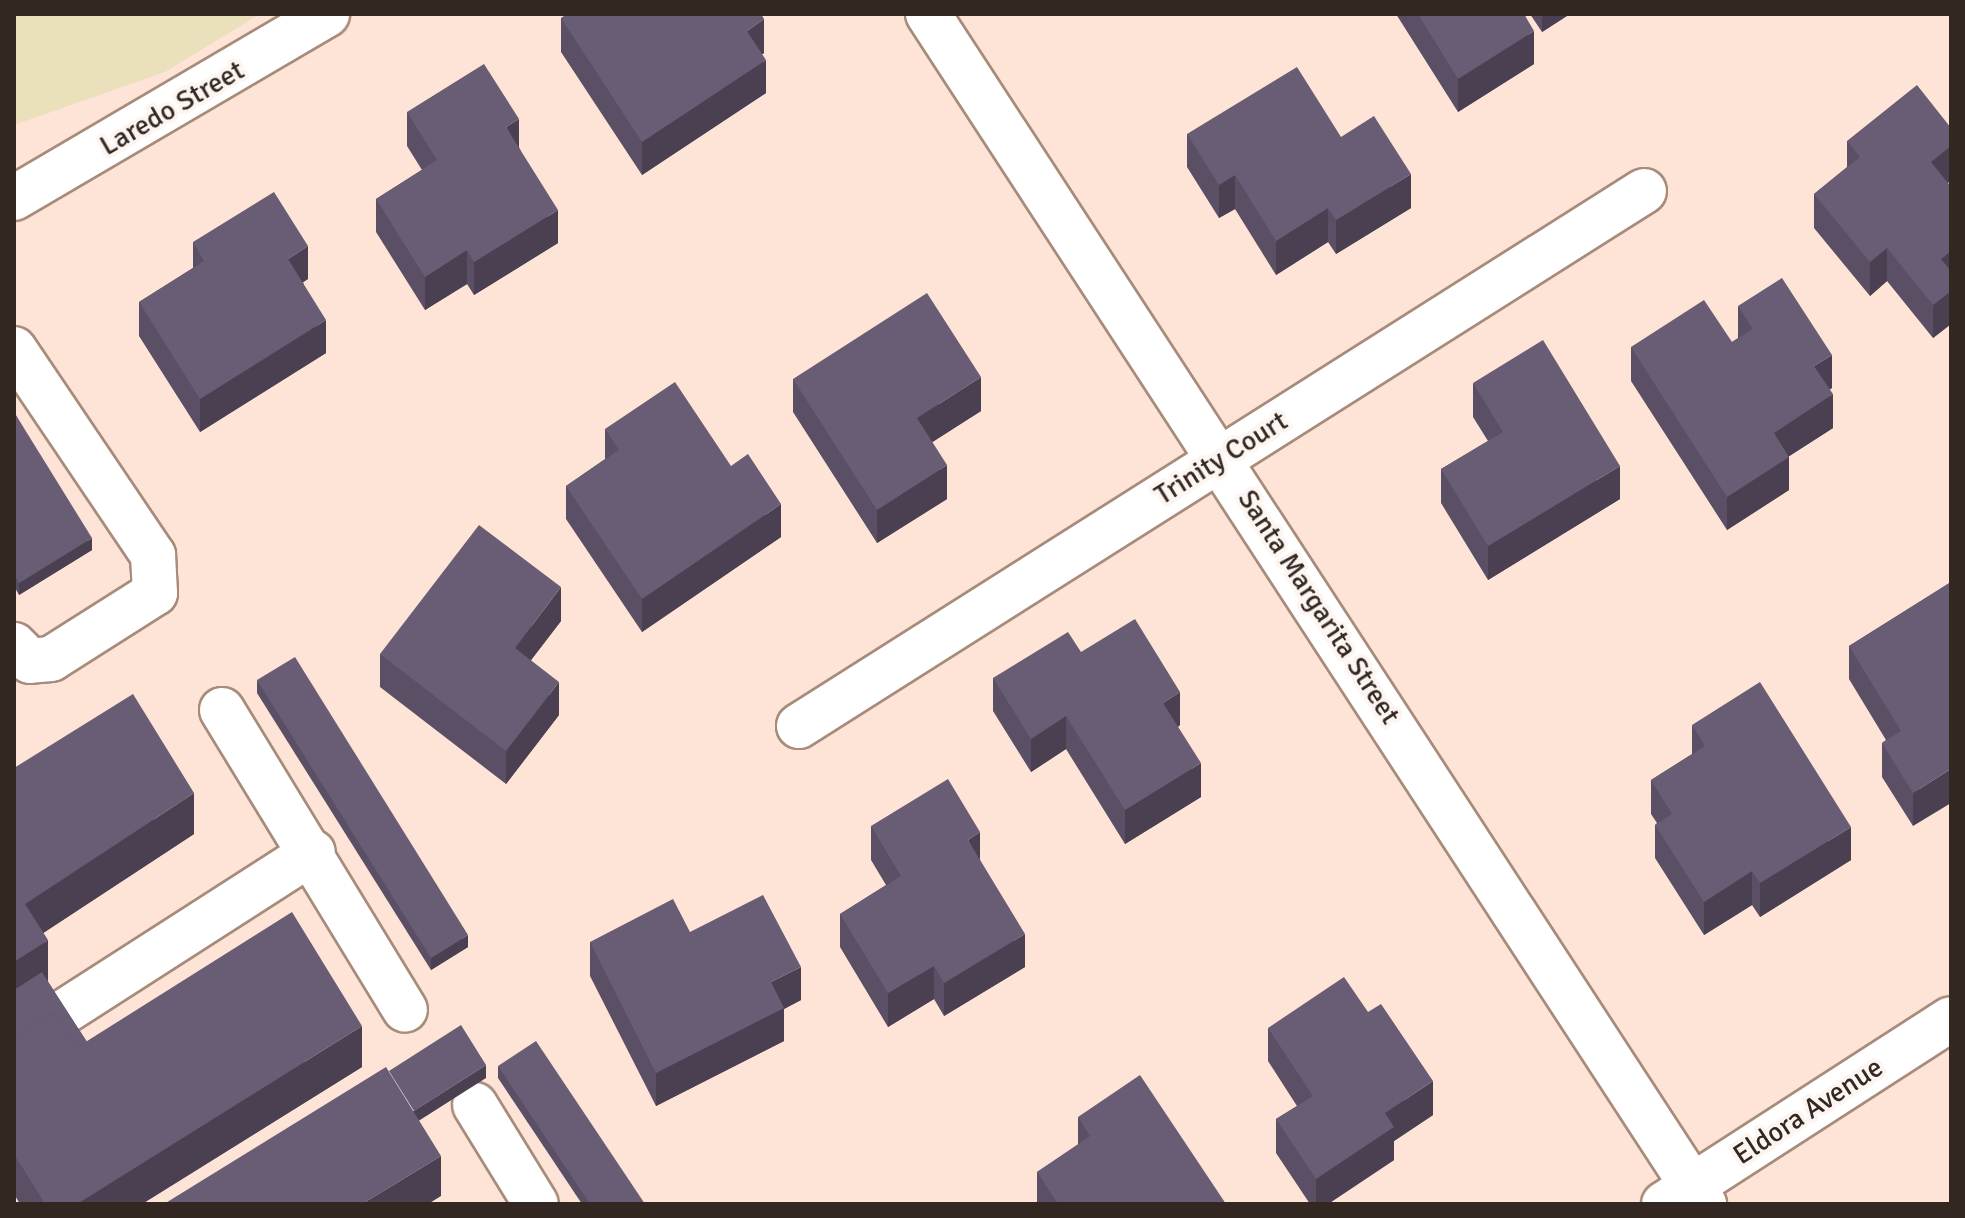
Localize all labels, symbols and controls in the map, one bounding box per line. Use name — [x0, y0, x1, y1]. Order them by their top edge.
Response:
street label: Laredo Street — [94, 53, 250, 163]
street label: Trinity Court — [1149, 404, 1293, 512]
street label: Santa Margarita Street — [1231, 484, 1407, 730]
street label: Eldora Avenue — [1727, 1050, 1889, 1172]

